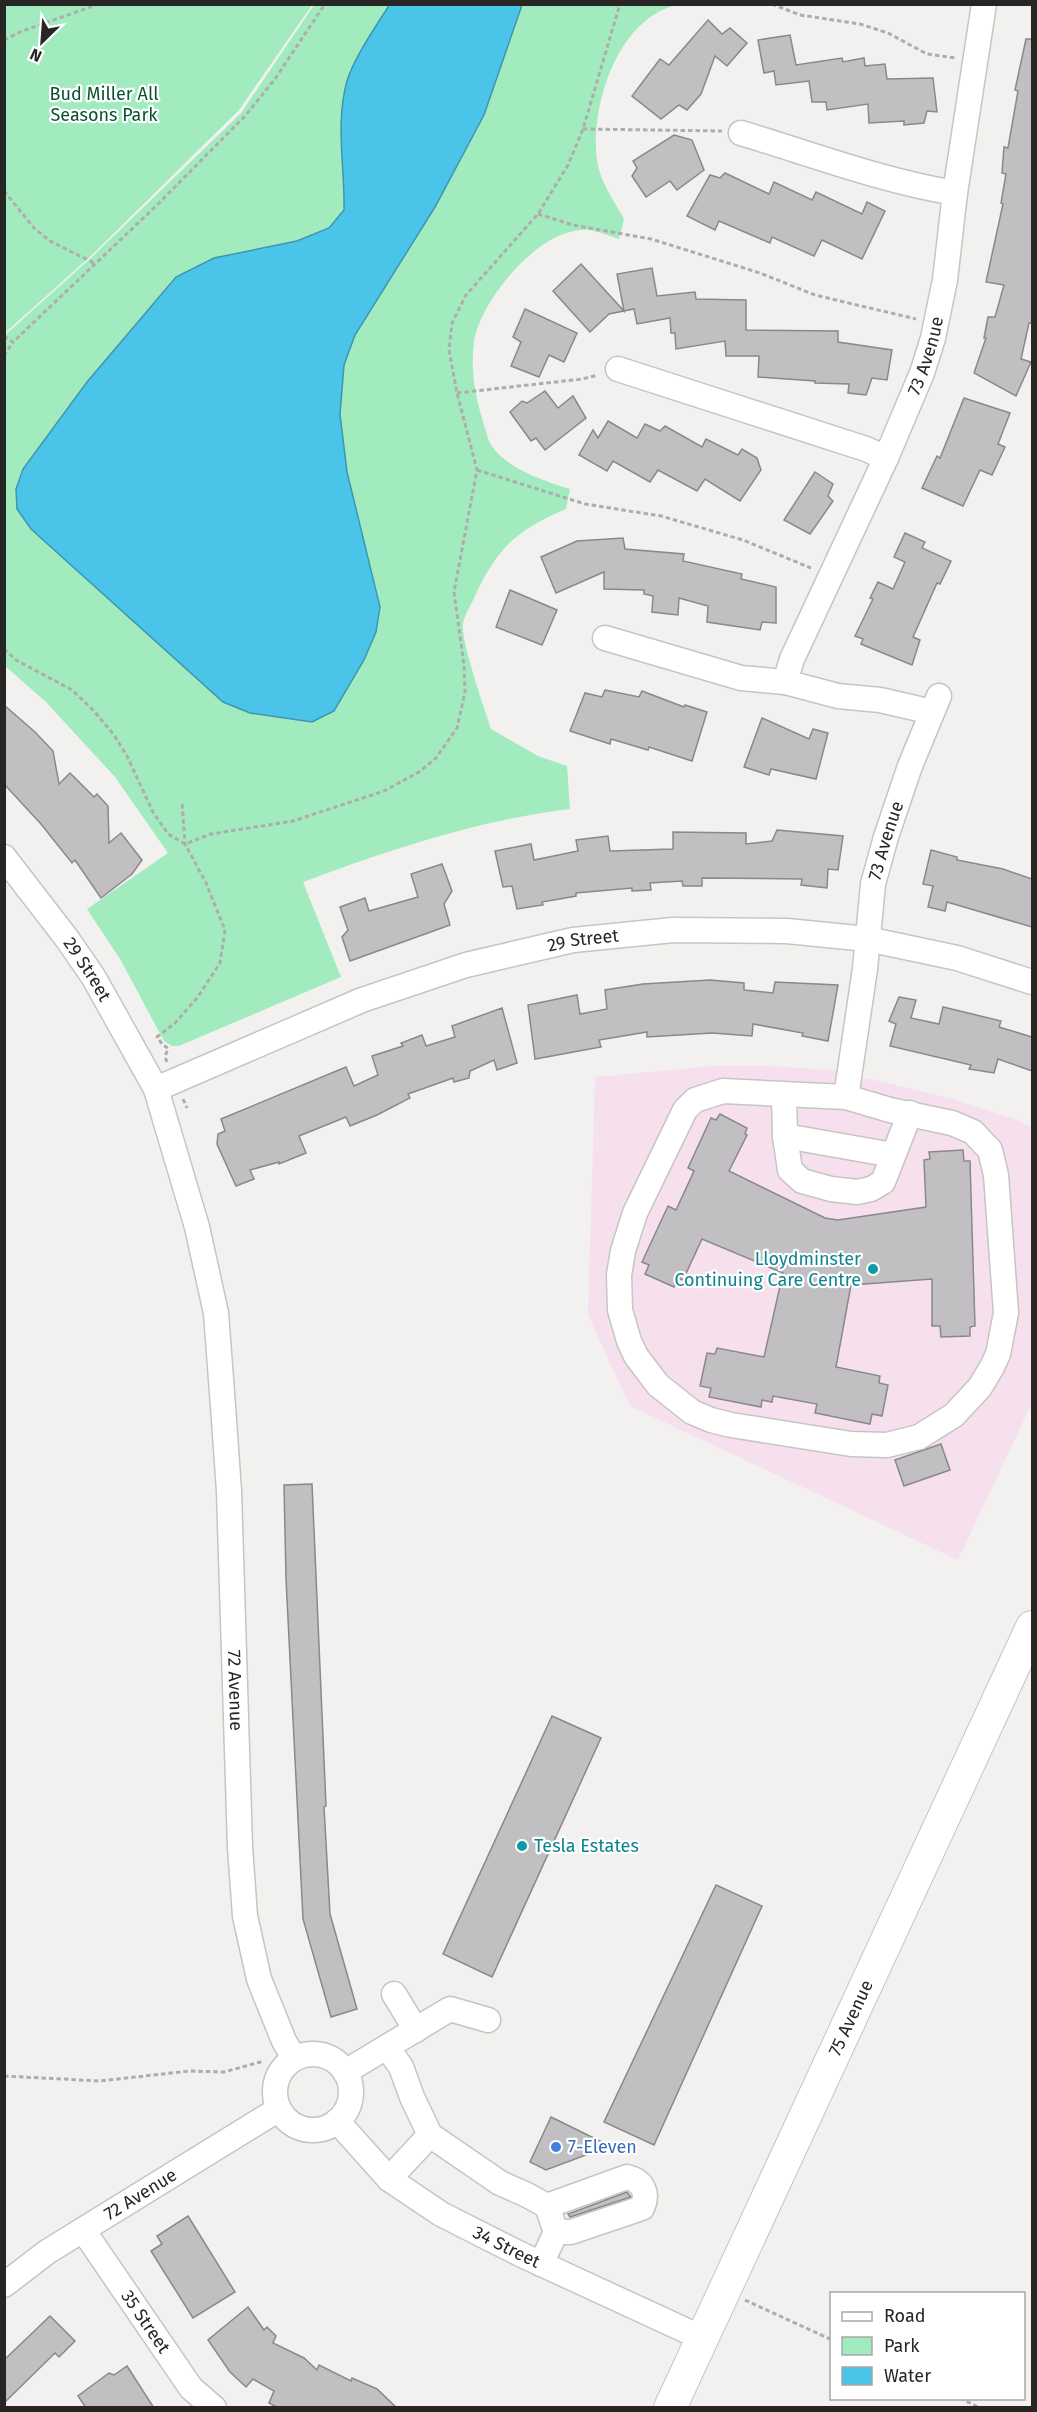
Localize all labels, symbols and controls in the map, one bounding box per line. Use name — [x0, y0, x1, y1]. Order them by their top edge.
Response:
north arrow — [12, 12, 72, 72]
text: N — [27, 44, 45, 66]
park label: Bud Miller All Seasons Park — [50, 83, 158, 126]
street label: 73 Avenue — [903, 314, 948, 398]
street label: 73 Avenue — [864, 798, 908, 883]
street label: 29 Street — [545, 924, 620, 957]
street label: 29 Street — [59, 933, 116, 1006]
place label: Lloydminster Continuing Care Centre — [674, 1248, 861, 1291]
marker: Lloydminster Continuing Care Centre — [866, 1262, 880, 1276]
street label: 72 Avenue — [223, 1649, 247, 1731]
place label: Tesla Estates — [534, 1835, 639, 1857]
marker: Tesla Estates — [515, 1839, 529, 1853]
street label: 75 Avenue — [824, 1976, 878, 2059]
place label: 7-Eleven — [568, 2136, 637, 2158]
marker: 7-Eleven — [549, 2140, 563, 2154]
street label: 72 Avenue — [100, 2164, 181, 2225]
street label: 34 Street — [469, 2221, 544, 2273]
street label: 35 Street — [116, 2286, 175, 2358]
legend — [830, 2292, 1025, 2400]
text: Road — [884, 2305, 926, 2327]
text: Park — [884, 2335, 920, 2357]
text: Water — [884, 2365, 931, 2387]

